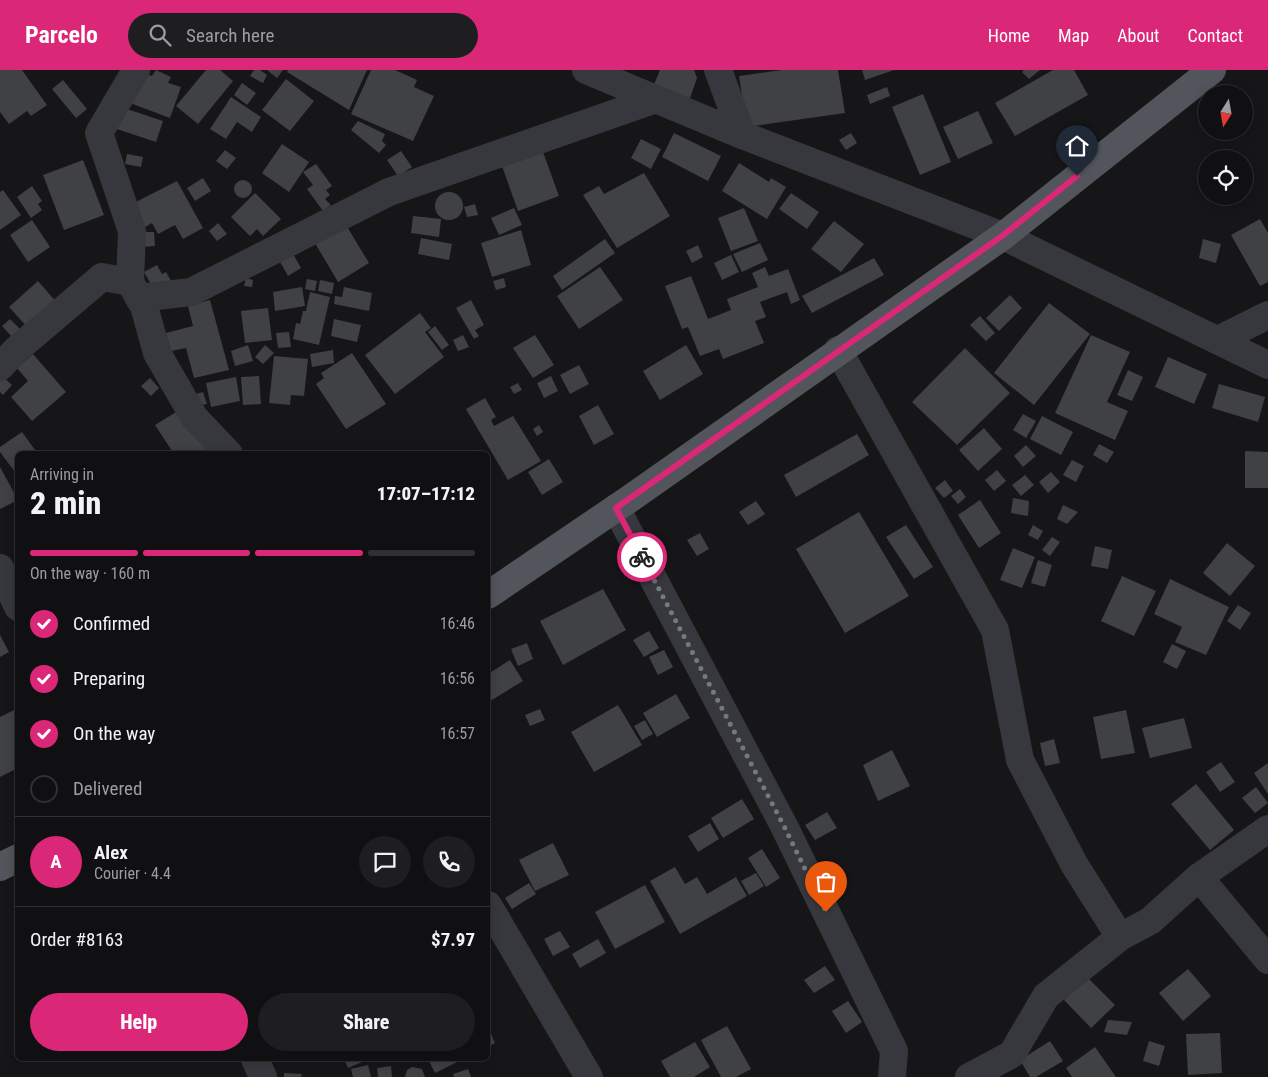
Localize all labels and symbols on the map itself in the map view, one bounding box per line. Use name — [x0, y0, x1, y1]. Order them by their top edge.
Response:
north arrow — [1198, 85, 1252, 140]
pin — [1056, 125, 1098, 176]
courier — [617, 532, 667, 582]
pin — [805, 861, 847, 912]

